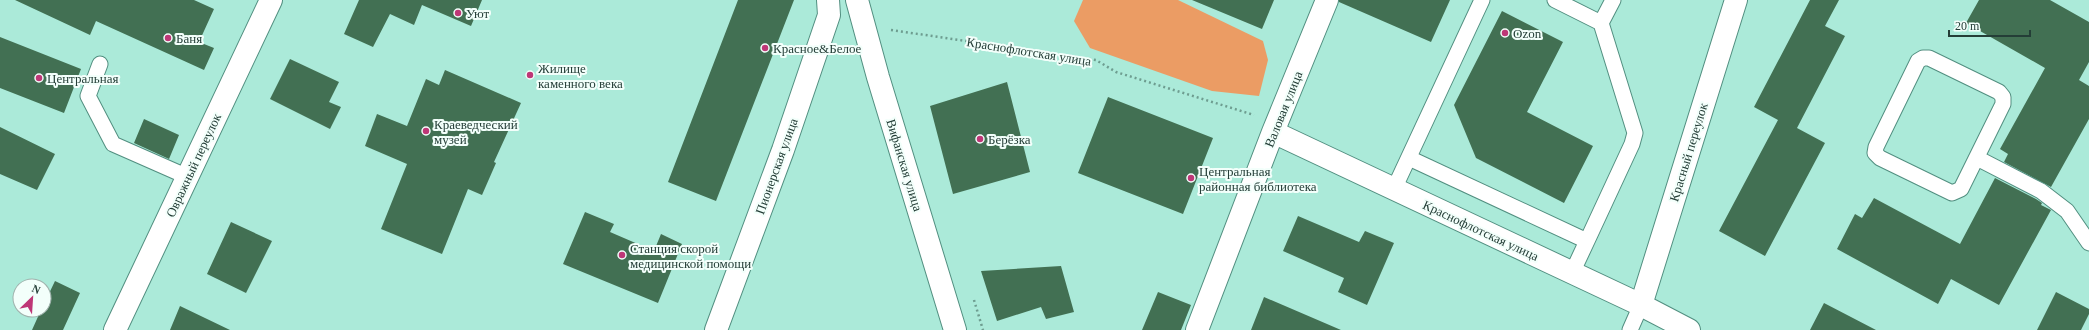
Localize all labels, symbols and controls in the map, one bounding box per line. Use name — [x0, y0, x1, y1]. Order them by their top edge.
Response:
place label: Уют — [466, 6, 490, 21]
marker: Уют — [453, 8, 463, 18]
scale bar — [1949, 12, 2030, 38]
text: 20 m — [1955, 19, 1980, 33]
place label: Ozon — [1513, 26, 1542, 41]
marker: Ozon — [1500, 28, 1510, 38]
place label: Баня — [176, 31, 202, 46]
marker: Баня — [163, 33, 173, 43]
street label: Краснофлотская улица — [966, 34, 1092, 69]
place label: Красное&Белое — [773, 41, 862, 56]
marker: Красное&Белое — [760, 43, 770, 53]
place label: Жилище каменного века — [538, 61, 623, 91]
street label: Валовая улица — [1261, 69, 1306, 149]
marker: Жилище каменного века — [525, 70, 535, 80]
place label: Центральная — [47, 71, 118, 86]
marker: Центральная — [34, 73, 44, 83]
street label: Красный переулок — [1666, 100, 1711, 203]
street label: Овражный переулок — [163, 110, 224, 219]
street label: Пионерская улица — [752, 116, 801, 216]
place label: Краеведческий музей — [434, 117, 518, 147]
street label: Вифанская улица — [883, 117, 926, 213]
marker: Краеведческий музей — [421, 126, 431, 136]
place label: Берёзка — [988, 132, 1031, 147]
marker: Берёзка — [975, 134, 985, 144]
place label: Центральная районная библиотека — [1199, 164, 1317, 194]
marker: Центральная районная библиотека — [1186, 173, 1196, 183]
street label: Краснофлотская улица — [1421, 197, 1541, 264]
place label: Станция скорой медицинской помощи — [630, 241, 751, 271]
marker: Станция скорой медицинской помощи — [617, 250, 627, 260]
north arrow — [12, 278, 52, 318]
text: N — [30, 282, 42, 296]

